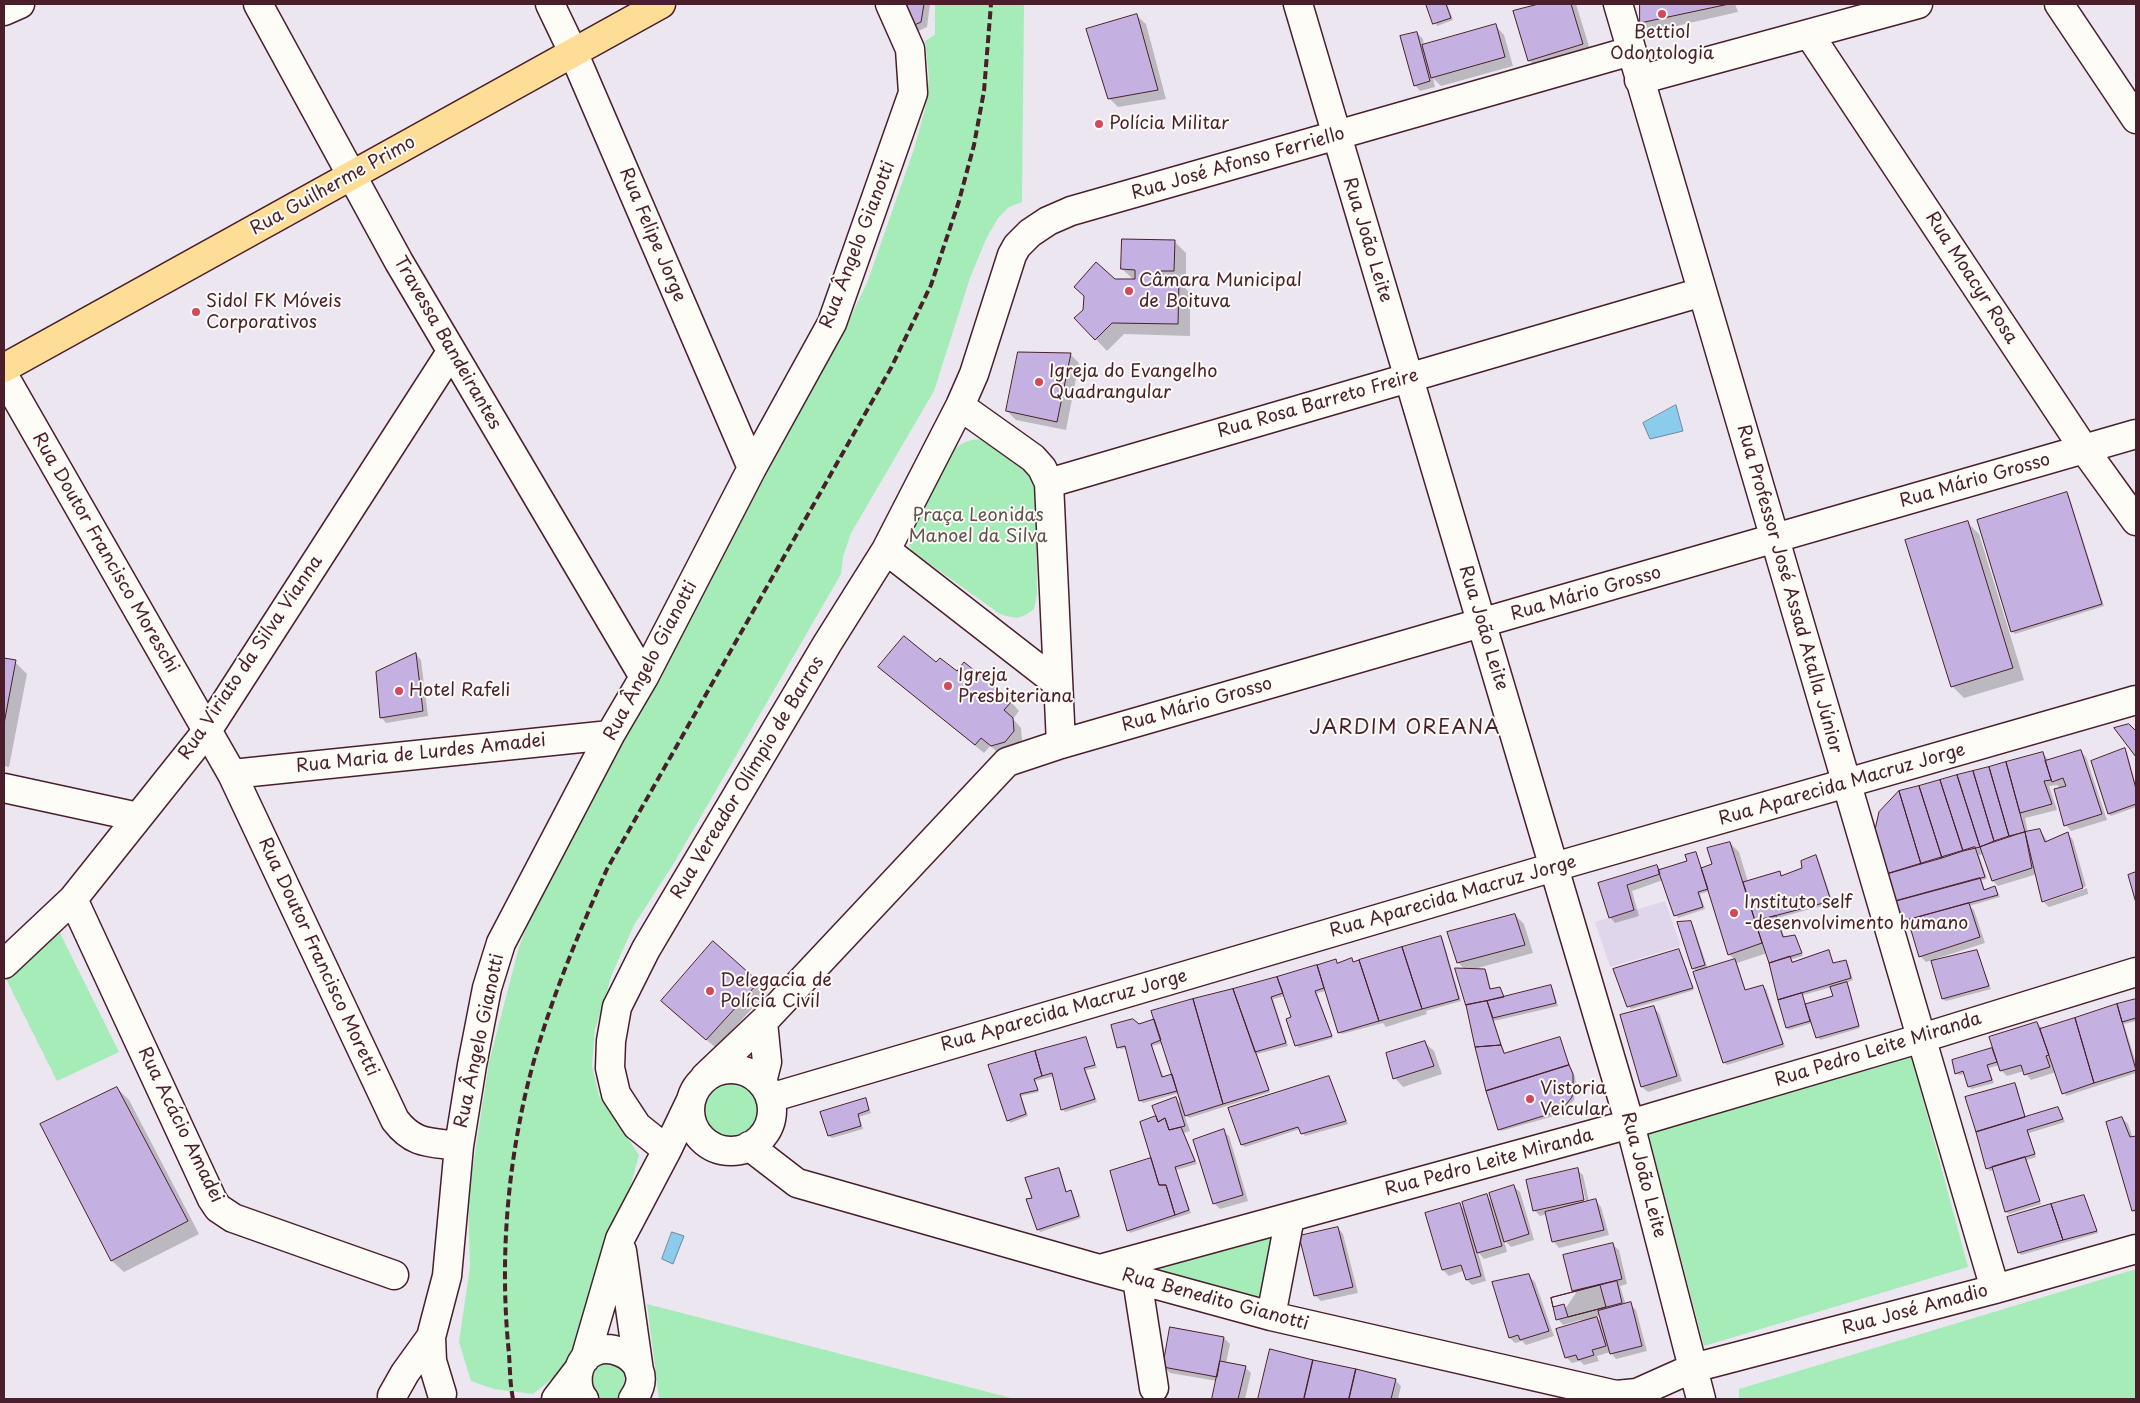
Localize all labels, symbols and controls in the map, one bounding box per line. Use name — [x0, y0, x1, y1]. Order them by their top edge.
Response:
marker: Bettiol Odontologia — [1656, 8, 1668, 20]
place label: Bettiol Odontologia — [1610, 22, 1714, 64]
place label: Polícia Militar — [1109, 113, 1229, 135]
marker: Polícia Militar — [1093, 118, 1105, 130]
street label: Rua José Afonso Ferriello — [1129, 123, 1347, 205]
street label: Rua Guilherme Primo — [247, 132, 419, 240]
street label: Rua Ângelo Gianotti — [816, 158, 900, 332]
street label: Rua Felipe Jorge — [614, 165, 690, 305]
street label: Rua João Leite — [1338, 175, 1396, 305]
street label: Rua Moacyr Rosa — [1920, 208, 2022, 348]
street label: Travessa Bandeirantes — [389, 253, 505, 433]
place label: Câmara Municipal de Boituva — [1139, 270, 1302, 312]
marker: Câmara Municipal de Boituva — [1123, 285, 1135, 297]
place label: Sidol FK Móveis Corporativos — [206, 291, 341, 334]
marker: Sidol FK Móveis Corporativos — [190, 306, 202, 318]
place label: Igreja do Evangelho Quadrangular — [1049, 361, 1217, 404]
street label: Rua Rosa Barreto Freire — [1215, 365, 1421, 443]
marker: Igreja do Evangelho Quadrangular — [1033, 376, 1045, 388]
street label: Rua Professor José Assad Atalla Júnior — [1732, 422, 1846, 756]
street label: Rua Doutor Francisco Moreschi — [27, 429, 183, 677]
street label: Rua Mário Grosso — [1897, 449, 2053, 513]
park label: Praça Leonidas Manoel da Silva — [908, 505, 1048, 548]
street label: Rua Viriato da Silva Vianna — [174, 552, 328, 764]
street label: Rua Mário Grosso — [1508, 562, 1664, 626]
street label: Rua João Leite — [1454, 563, 1512, 693]
street label: Rua Ângelo Gianotti — [600, 577, 702, 745]
street label: Rua Vereador Olímpio de Barros — [667, 653, 829, 903]
place label: Igreja Presbiteriana — [958, 665, 1073, 708]
street label: Rua Mário Grosso — [1119, 673, 1275, 737]
place label: Hotel Rafeli — [409, 680, 510, 702]
marker: Igreja Presbiteriana — [942, 680, 954, 692]
marker: Hotel Rafeli — [393, 685, 405, 697]
district label: JARDIM OREANA — [1310, 716, 1500, 740]
street label: Rua Maria de Lurdes Amadei — [295, 730, 547, 778]
street label: Rua Aparecida Macruz Jorge — [1716, 739, 1968, 831]
street label: Rua Doutor Francisco Moretti — [253, 834, 383, 1080]
street label: Rua Aparecida Macruz Jorge — [1327, 851, 1579, 943]
place label: Instituto self -desenvolvimento humano — [1744, 892, 1968, 934]
marker: Instituto self -desenvolvimento humano — [1728, 907, 1740, 919]
street label: Rua Ângelo Gianotti — [451, 952, 509, 1130]
street label: Rua Aparecida Macruz Jorge — [938, 965, 1190, 1057]
place label: Delegacia de Polícia Civil — [720, 970, 832, 1012]
marker: Delegacia de Polícia Civil — [704, 985, 716, 997]
street label: Rua Pedro Leite Miranda — [1772, 1008, 1984, 1092]
street label: Rua Acácio Amadei — [133, 1043, 227, 1207]
place label: Vistoria Veicular — [1540, 1078, 1608, 1120]
marker: Vistoria Veicular — [1524, 1093, 1536, 1105]
street label: Rua João Leite — [1616, 1110, 1670, 1240]
street label: Rua Pedro Leite Miranda — [1382, 1125, 1596, 1201]
street label: Rua Benedito Gianotti — [1119, 1265, 1311, 1335]
street label: Rua José Amadio — [1840, 1280, 1990, 1340]

